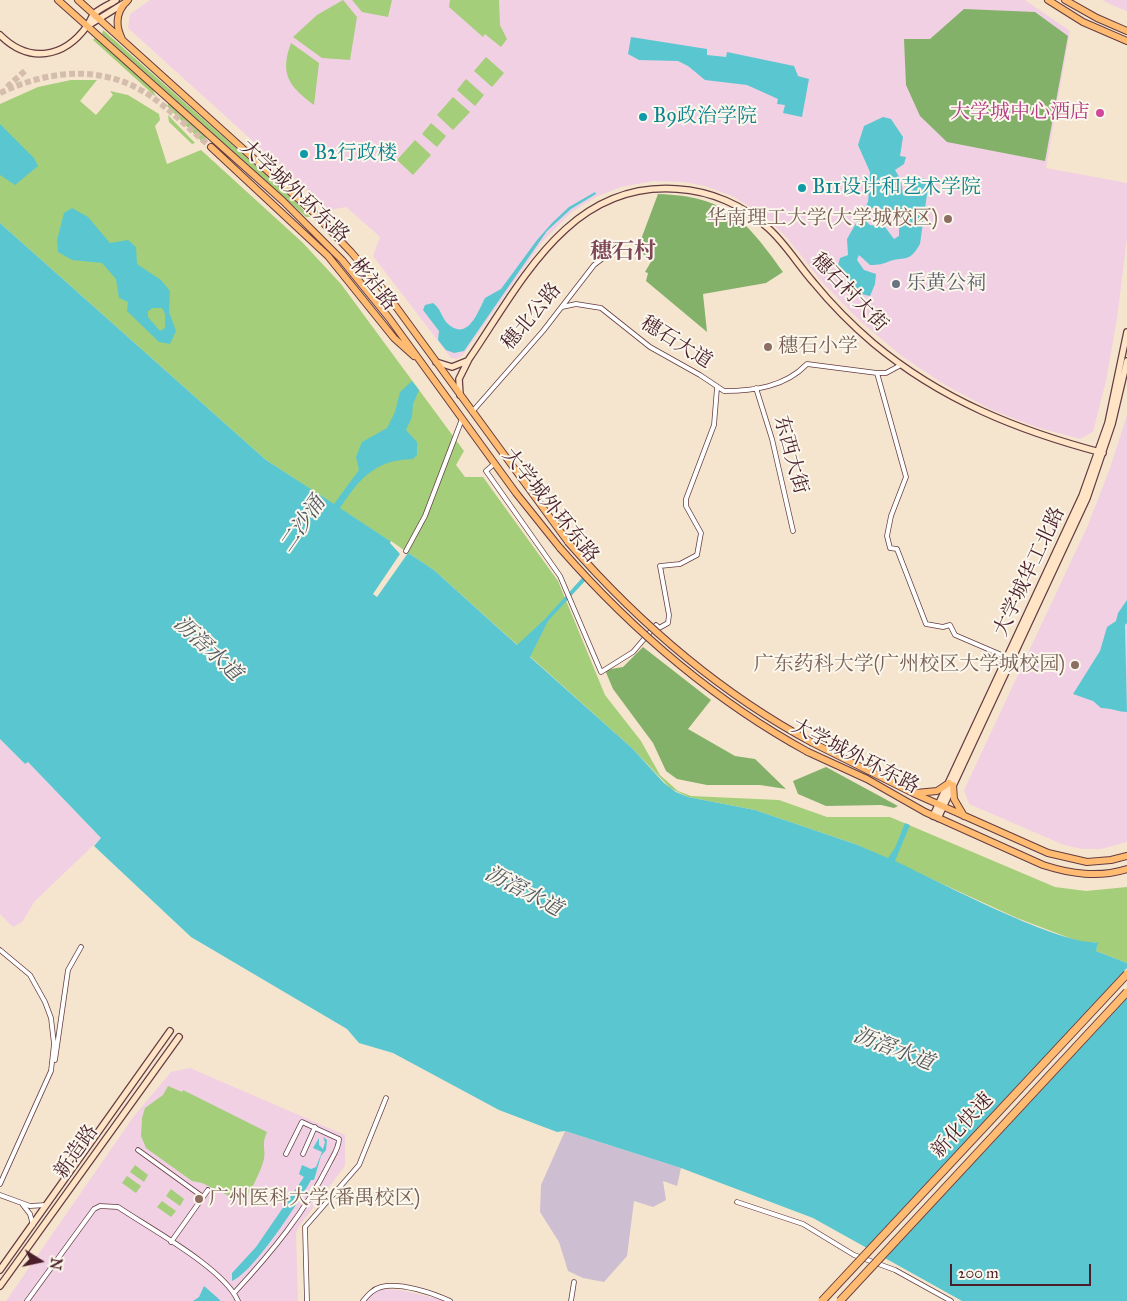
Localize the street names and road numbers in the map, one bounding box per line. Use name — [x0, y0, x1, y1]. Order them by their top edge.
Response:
street label: 大学城外环东路 — [235, 135, 353, 249]
street label: 穗石村大街 — [806, 249, 892, 337]
street label: 彬社路 — [345, 254, 401, 316]
street label: 穗北公路 — [497, 279, 567, 355]
street label: 穗石大道 — [636, 312, 716, 374]
street label: 东西大街 — [768, 413, 812, 497]
street label: 大学城外环东路 — [497, 444, 603, 568]
street label: 大学城华工北路 — [990, 503, 1070, 641]
street label: 大学城外环东路 — [787, 715, 923, 799]
street label: 新化快速 — [927, 1089, 999, 1163]
street label: 新造路 — [50, 1121, 104, 1183]

